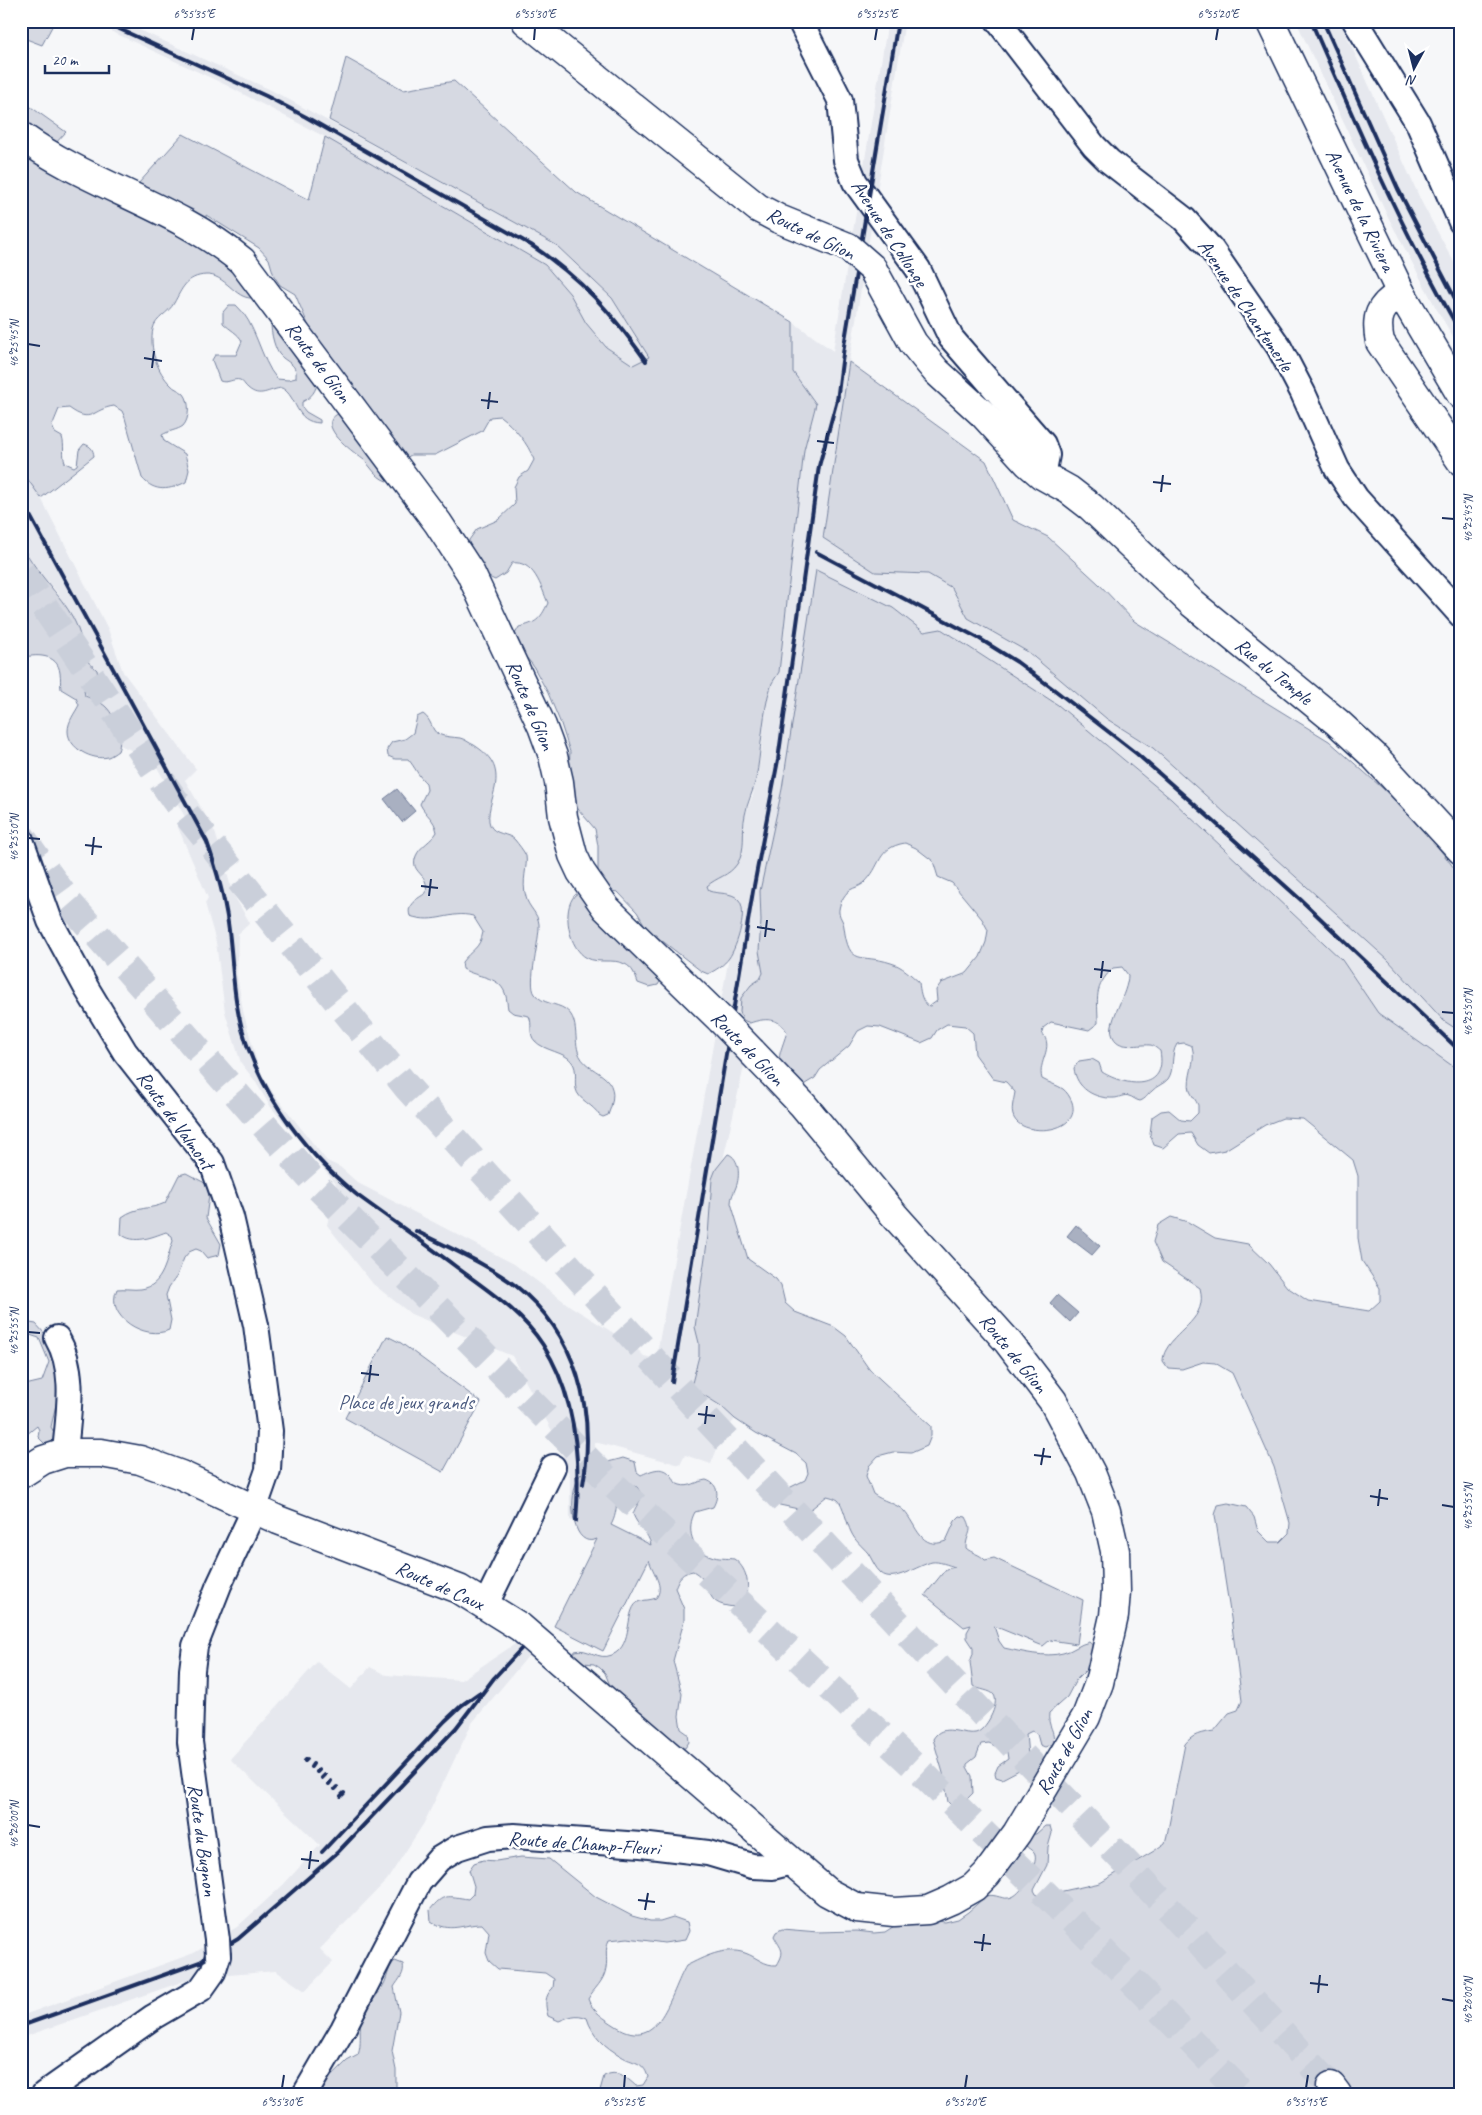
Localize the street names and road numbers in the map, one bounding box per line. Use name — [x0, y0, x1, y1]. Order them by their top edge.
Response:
street label: Avenue de la Riviera — [1320, 145, 1402, 277]
street label: Avenue de Collonge — [846, 175, 934, 293]
street label: Route de Glion — [763, 201, 860, 266]
street label: Avenue de Chantemerle — [1192, 235, 1300, 377]
street label: Route de Glion — [280, 317, 358, 409]
street label: Rue du Temple — [1230, 633, 1319, 711]
street label: Route de Glion — [500, 657, 561, 755]
street label: Route de Glion — [706, 1005, 790, 1092]
street label: Route de Valmont — [131, 1066, 222, 1177]
street label: Route de Glion — [974, 1308, 1054, 1399]
street label: Route de Caux — [392, 1555, 490, 1617]
street label: Route de Glion — [1030, 1703, 1099, 1799]
street label: Route du Bugnon — [182, 1782, 223, 1899]
street label: Route de Champ-Fleuri — [507, 1826, 663, 1861]

